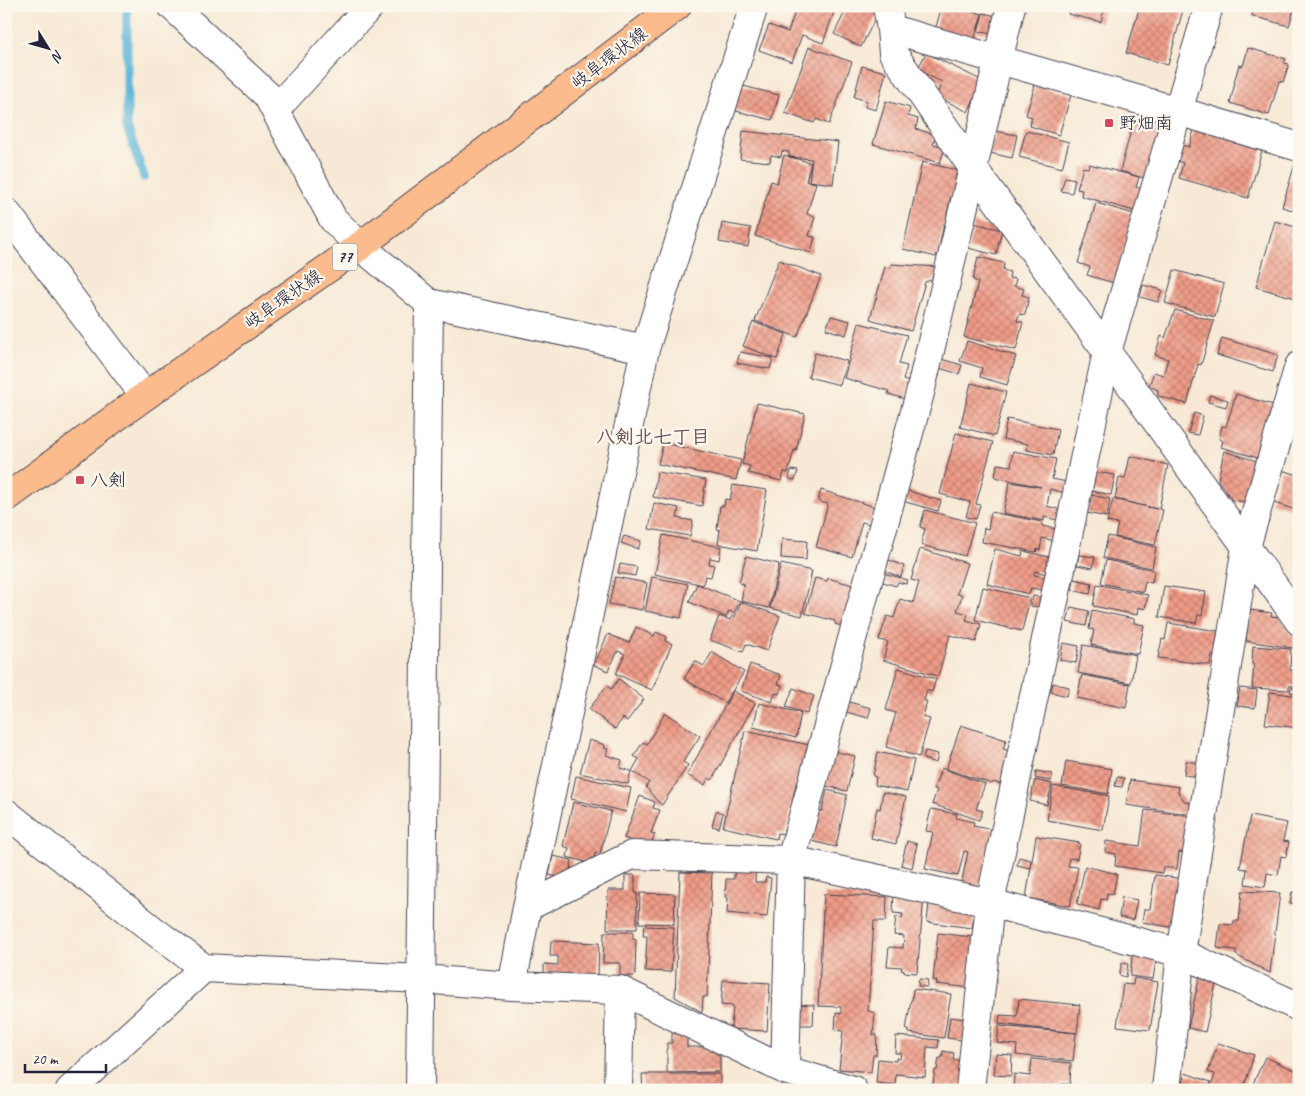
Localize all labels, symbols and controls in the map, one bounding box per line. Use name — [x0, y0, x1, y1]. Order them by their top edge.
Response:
north arrow — [22, 22, 72, 72]
street label: 岐阜環状線 — [566, 22, 652, 94]
text: N — [47, 47, 67, 66]
place label: 野畑南 — [1119, 112, 1173, 134]
marker: 野畑南 — [1103, 117, 1115, 129]
road number: 77 — [332, 243, 358, 270]
street label: 岐阜環状線 — [240, 264, 326, 334]
district label: 八剣北七丁目 — [596, 425, 710, 449]
place label: 八剣 — [90, 469, 126, 491]
marker: 八剣 — [74, 474, 86, 486]
scale bar — [25, 1041, 106, 1073]
text: 20 m — [32, 1050, 59, 1069]

